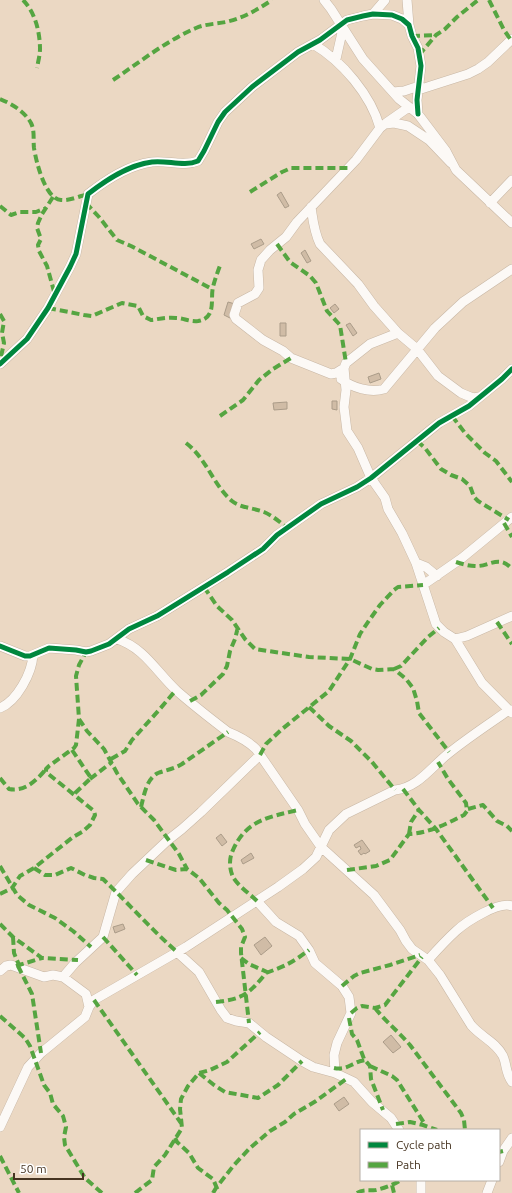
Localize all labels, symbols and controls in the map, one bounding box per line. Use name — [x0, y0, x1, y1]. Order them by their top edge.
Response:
legend — [360, 1129, 500, 1181]
text: Cycle path — [396, 1138, 452, 1151]
scale bar — [14, 1155, 83, 1181]
text: Path — [396, 1158, 421, 1171]
text: 50 m — [20, 1162, 47, 1175]

